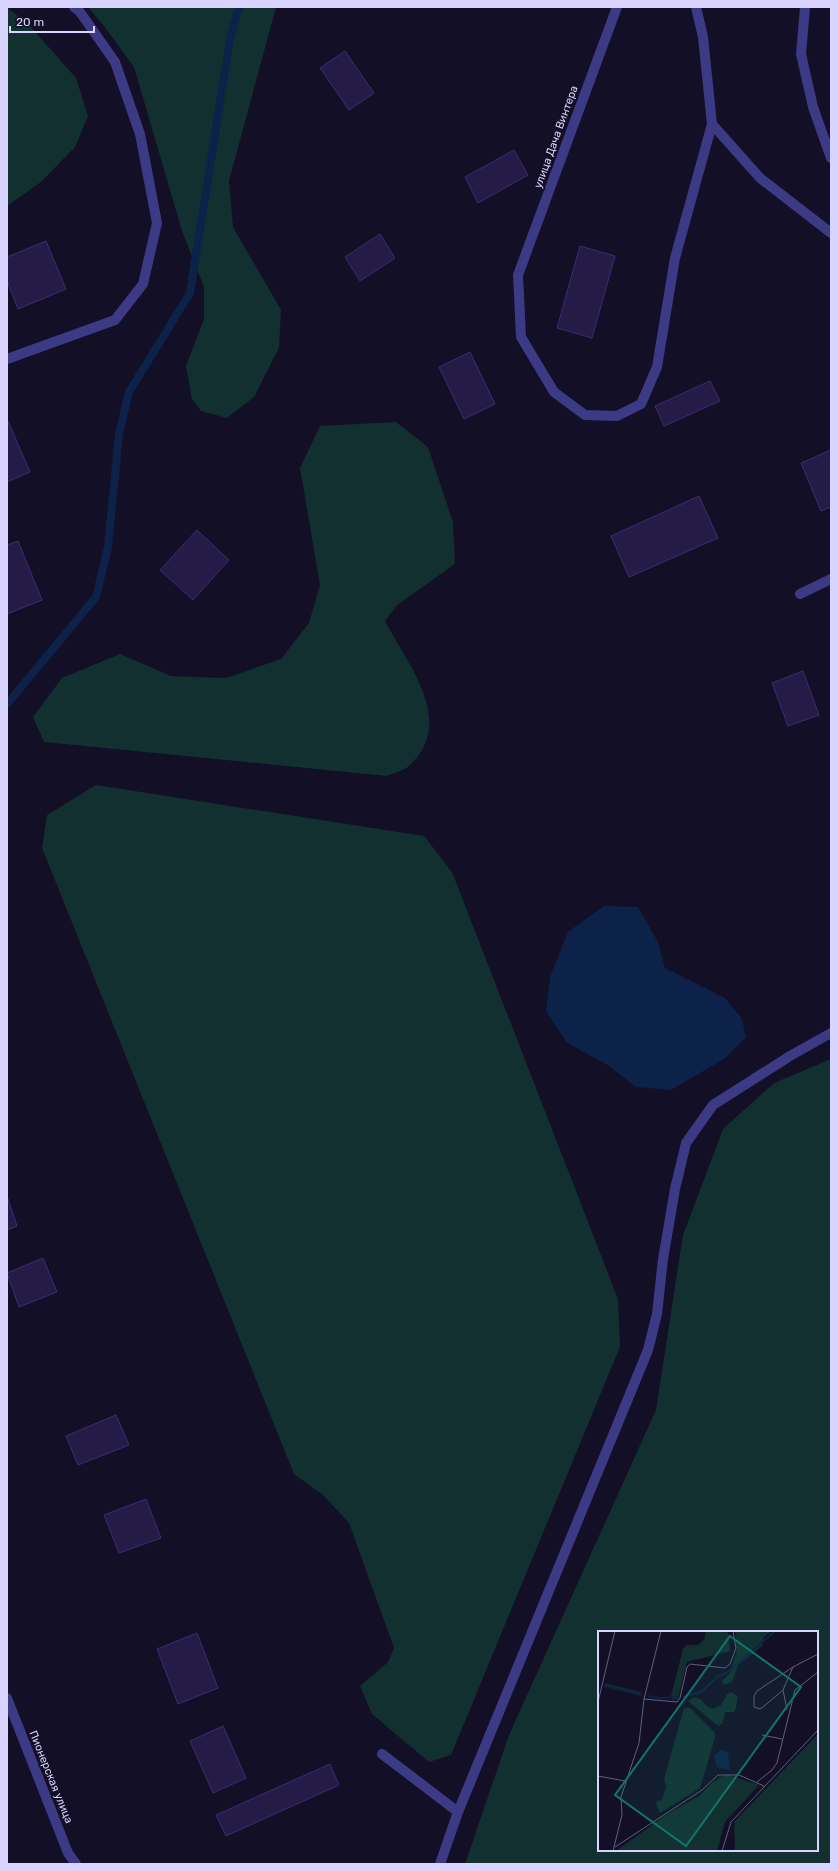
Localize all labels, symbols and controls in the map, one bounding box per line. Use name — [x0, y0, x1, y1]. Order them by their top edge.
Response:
scale bar — [10, 8, 94, 34]
text: 20 m — [16, 15, 44, 29]
street label: улица Дача Винтера — [531, 84, 581, 190]
inset map — [598, 1631, 818, 1851]
street label: Пионерская улица — [26, 1729, 76, 1825]

